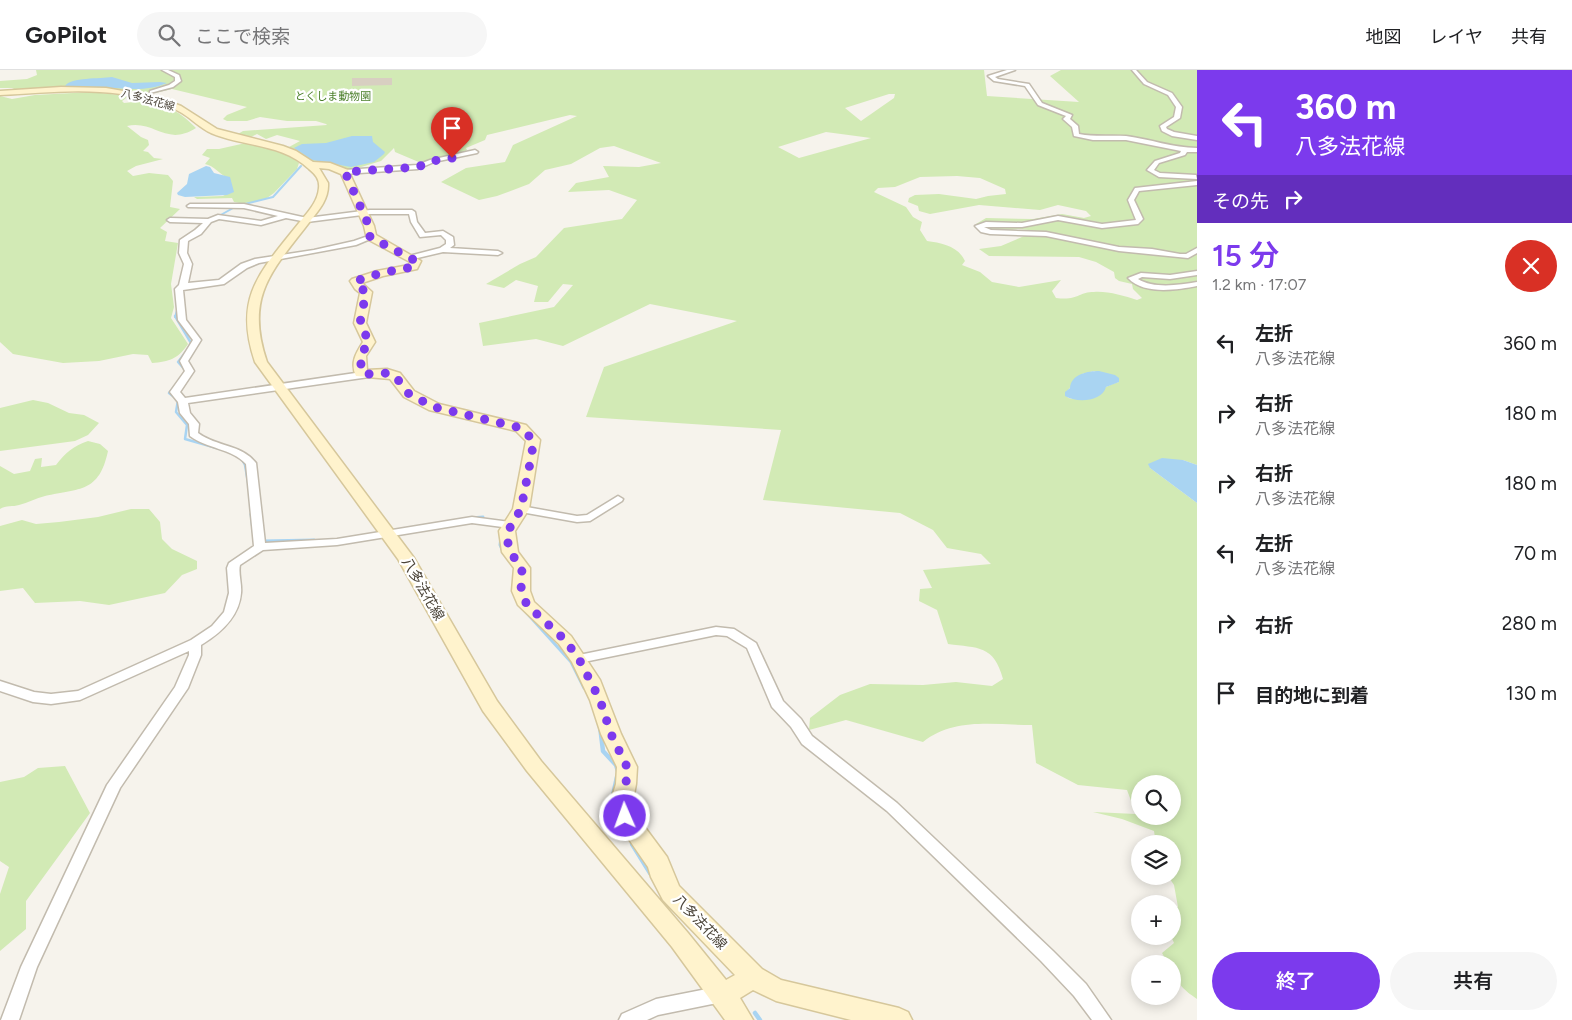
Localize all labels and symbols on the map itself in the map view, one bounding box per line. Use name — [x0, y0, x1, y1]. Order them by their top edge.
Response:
street label: 八多法花線 — [120, 87, 176, 113]
park label: とくしま動物園 — [295, 90, 371, 103]
pin — [431, 107, 473, 158]
street label: 八多法花線 — [398, 554, 448, 624]
position arrow — [598, 789, 650, 841]
street label: 八多法花線 — [670, 891, 730, 953]

